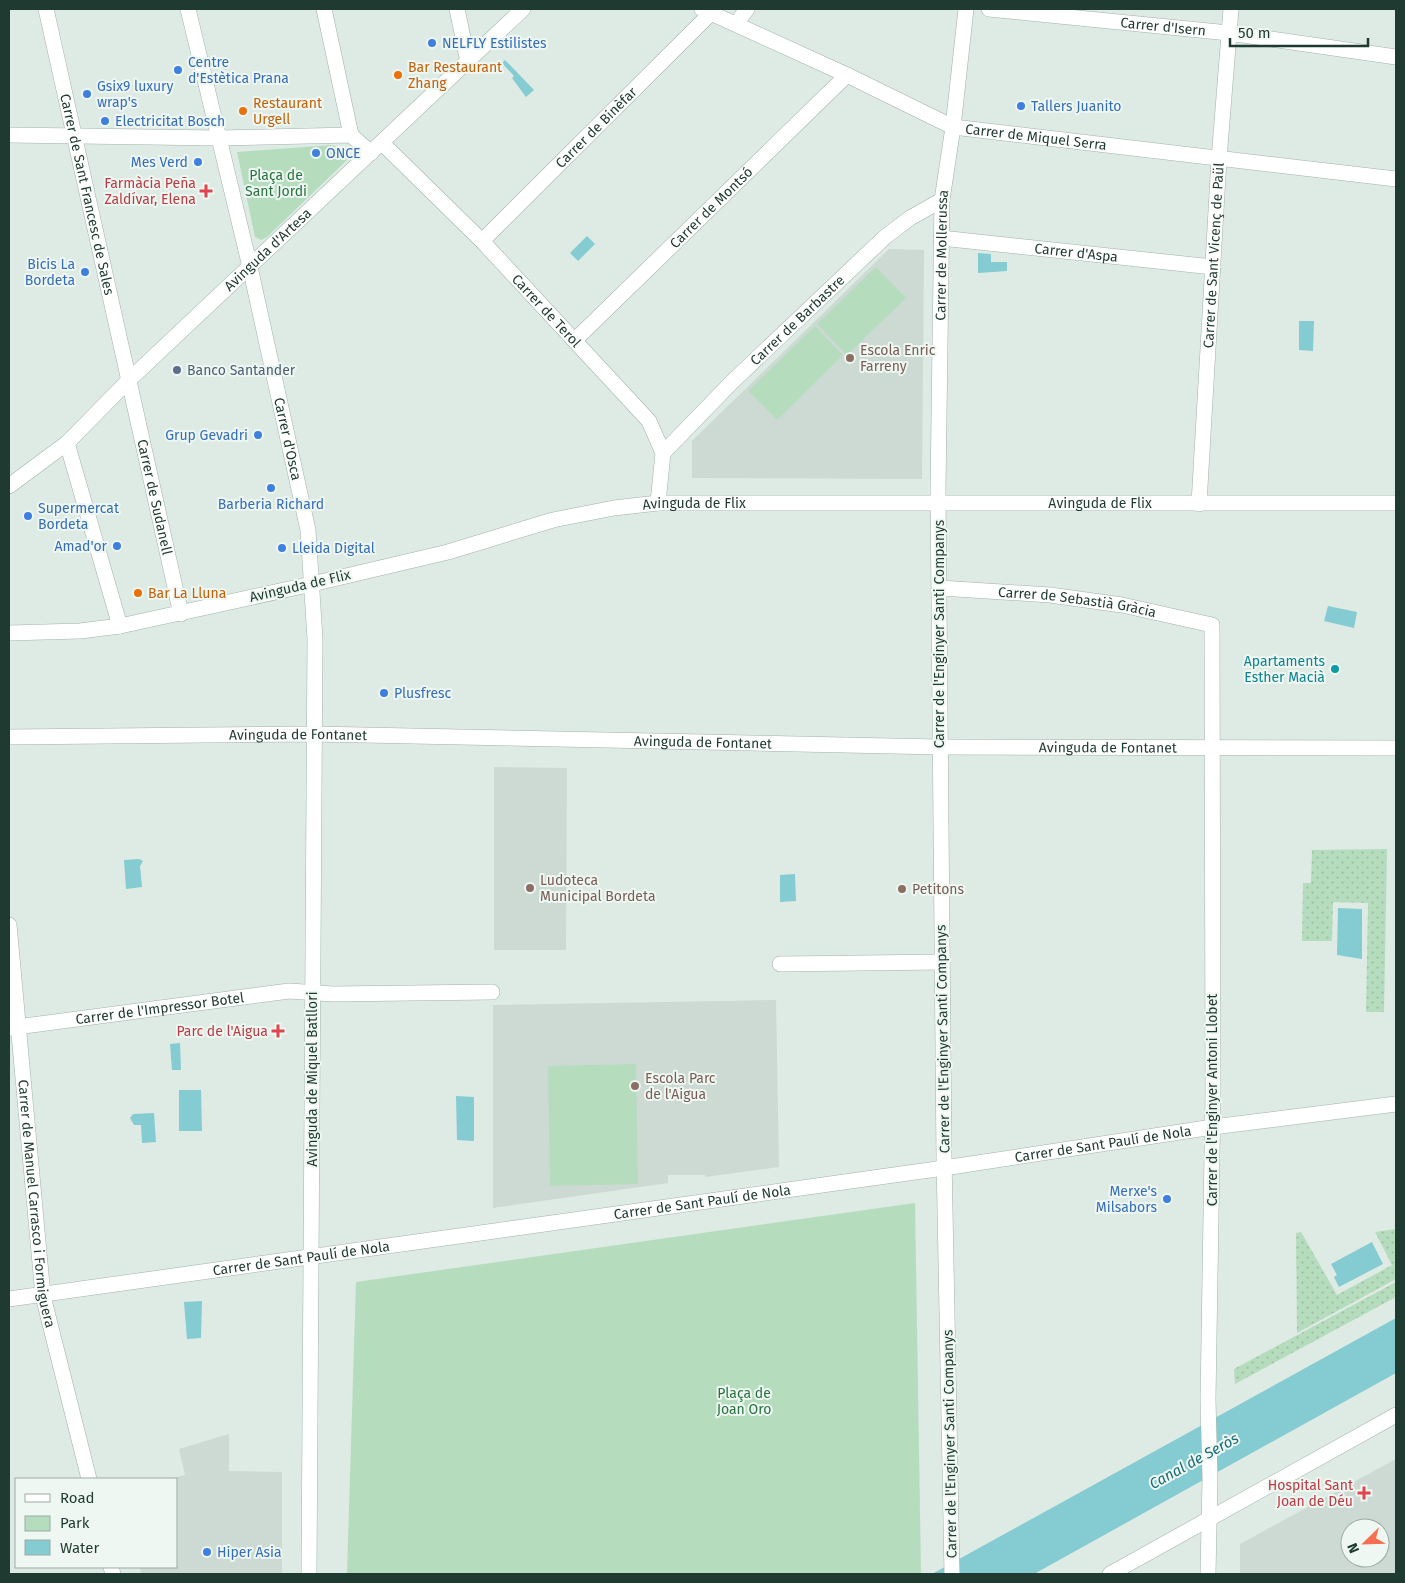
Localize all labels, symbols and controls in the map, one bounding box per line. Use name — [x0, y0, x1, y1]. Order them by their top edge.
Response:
street label: Carrer d'Isern — [1120, 14, 1207, 39]
scale bar — [1230, 15, 1368, 47]
text: 50 m — [1238, 24, 1271, 42]
place label: NELFLY Estilistes — [442, 35, 547, 52]
marker: NELFLY Estilistes — [426, 37, 438, 49]
place label: Centre d'Estètica Prana — [188, 54, 289, 87]
place label: Bar Restaurant Zhang — [408, 59, 503, 92]
marker: Centre d'Estètica Prana — [172, 64, 184, 76]
marker: Bar Restaurant Zhang — [392, 69, 404, 81]
place label: Gsix9 luxury wrap's — [97, 78, 174, 111]
street label: Carrer de Binèfar — [552, 83, 641, 172]
marker: Gsix9 luxury wrap's — [81, 88, 93, 100]
street label: Carrer de Sant Francesc de Sales — [57, 92, 118, 297]
place label: Restaurant Urgell — [253, 95, 323, 128]
place label: Tallers Juanito — [1031, 98, 1121, 115]
marker: Tallers Juanito — [1015, 100, 1027, 112]
marker: Restaurant Urgell — [237, 105, 249, 117]
place label: Electricitat Bosch — [115, 113, 225, 130]
marker: Electricitat Bosch — [99, 115, 111, 127]
street label: Carrer de Miquel Serra — [964, 120, 1108, 153]
place label: ONCE — [326, 145, 361, 162]
marker: ONCE — [310, 147, 322, 159]
place label: Mes Verd — [131, 154, 188, 171]
marker: Mes Verd — [192, 156, 204, 168]
street label: Carrer de Sant Vicenç de Paül — [1200, 162, 1227, 349]
street label: Carrer de Montsó — [666, 163, 756, 252]
park label: Plaça de Sant Jordi — [245, 167, 307, 200]
place label: Farmàcia Peña Zaldívar, Elena — [104, 175, 196, 208]
marker: Farmàcia Peña Zaldívar, Elena — [200, 185, 212, 197]
street label: Carrer de Mollerussa — [932, 188, 952, 321]
street label: Avinguda d'Artesa — [221, 205, 315, 294]
street label: Carrer d'Aspa — [1034, 240, 1119, 265]
place label: Bicis La Bordeta — [25, 256, 75, 289]
marker: Bicis La Bordeta — [79, 266, 91, 278]
street label: Carrer de Terol — [509, 271, 585, 351]
street label: Carrer de Barbastre — [747, 271, 848, 369]
place label: Escola Enric Farreny — [860, 342, 936, 375]
marker: Escola Enric Farreny — [844, 352, 856, 364]
place label: Banco Santander — [187, 362, 296, 379]
marker: Banco Santander — [171, 364, 183, 376]
street label: Carrer d'Osca — [271, 396, 305, 482]
place label: Grup Gevadri — [165, 427, 248, 444]
marker: Grup Gevadri — [252, 429, 264, 441]
street label: Carrer de Sudanell — [134, 438, 176, 556]
marker: Barberia Richard — [265, 482, 277, 494]
street label: Avinguda de Flix — [641, 495, 746, 513]
street label: Avinguda de Flix — [1048, 495, 1152, 512]
place label: Barberia Richard — [218, 496, 324, 513]
place label: Supermercat Bordeta — [38, 500, 120, 533]
marker: Supermercat Bordeta — [22, 510, 34, 522]
street label: Carrer de l'Enginyer Santi Companys — [931, 519, 948, 748]
place label: Amad'or — [54, 538, 108, 555]
marker: Amad'or — [111, 540, 123, 552]
place label: Lleida Digital — [292, 540, 375, 557]
marker: Lleida Digital — [276, 542, 288, 554]
street label: Avinguda de Flix — [248, 566, 352, 606]
street label: Carrer de Sebastià Gràcia — [997, 583, 1158, 621]
place label: Bar La Lluna — [148, 585, 226, 602]
marker: Bar La Lluna — [132, 587, 144, 599]
place label: Apartaments Esther Macià — [1244, 653, 1325, 686]
marker: Apartaments Esther Macià — [1329, 663, 1341, 675]
place label: Plusfresc — [394, 685, 452, 702]
marker: Plusfresc — [378, 687, 390, 699]
street label: Avinguda de Fontanet — [229, 725, 368, 744]
street label: Avinguda de Fontanet — [634, 732, 773, 752]
street label: Avinguda de Fontanet — [1039, 739, 1178, 756]
place label: Ludoteca Municipal Bordeta — [540, 872, 656, 905]
place label: Petitons — [912, 881, 965, 898]
marker: Ludoteca Municipal Bordeta — [524, 882, 536, 894]
marker: Petitons — [896, 883, 908, 895]
street label: Carrer de l'Enginyer Santi Companys — [932, 924, 953, 1153]
street label: Carrer de l'Impressor Botel — [74, 989, 245, 1028]
street label: Avinguda de Miquel Batllori — [304, 991, 321, 1167]
street label: Carrer de l'Enginyer Antoni Llobet — [1204, 993, 1221, 1206]
place label: Parc de l'Aigua — [177, 1023, 268, 1040]
marker: Parc de l'Aigua — [272, 1025, 284, 1037]
place label: Escola Parc de l'Aigua — [645, 1070, 716, 1103]
street label: Carrer de Manuel Carrasco i Formiguera — [15, 1079, 59, 1329]
marker: Escola Parc de l'Aigua — [629, 1080, 641, 1092]
street label: Carrer de Sant Paulí de Nola — [1013, 1122, 1193, 1166]
street label: Carrer de Sant Paulí de Nola — [613, 1181, 792, 1223]
place label: Merxe's Milsabors — [1096, 1183, 1157, 1216]
marker: Merxe's Milsabors — [1161, 1193, 1173, 1205]
street label: Carrer de Sant Paulí de Nola — [212, 1237, 391, 1279]
street label: Carrer de l'Enginyer Santi Companys — [939, 1329, 960, 1558]
park label: Plaça de Joan Oro — [717, 1385, 771, 1418]
water label: Canal de Seròs — [1146, 1429, 1242, 1493]
place label: Hospital Sant Joan de Déu — [1268, 1477, 1354, 1510]
legend — [15, 1478, 178, 1568]
marker: Hospital Sant Joan de Déu — [1357, 1486, 1371, 1500]
text: Road — [60, 1489, 95, 1507]
text: Park — [60, 1514, 90, 1532]
north arrow — [1340, 1518, 1390, 1568]
text: Water — [60, 1539, 99, 1557]
text: N — [1344, 1540, 1363, 1555]
place label: Hiper Asia — [217, 1544, 282, 1561]
marker: Hiper Asia — [201, 1546, 213, 1558]

